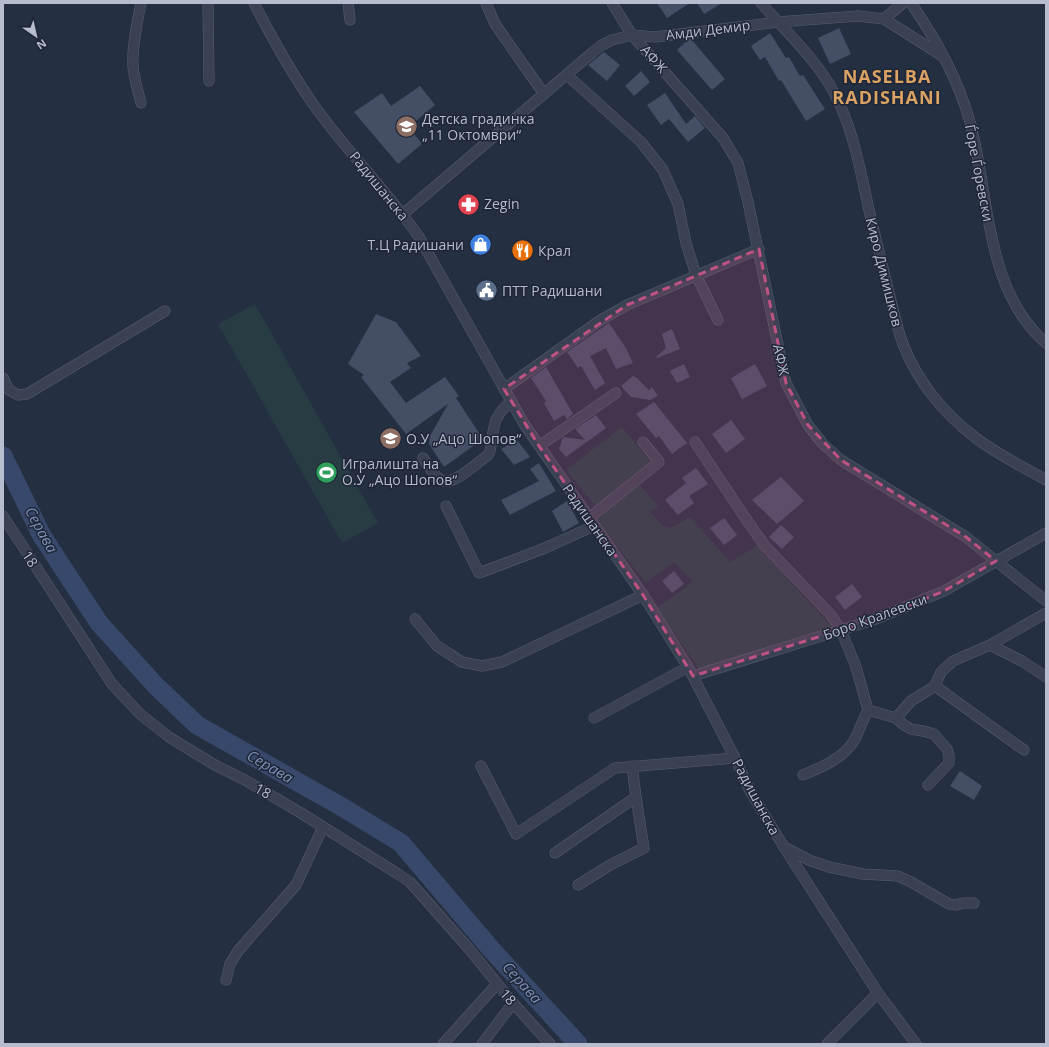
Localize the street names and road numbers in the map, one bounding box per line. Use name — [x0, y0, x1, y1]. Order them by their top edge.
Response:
street label: Амди Демир — [665, 15, 751, 44]
street label: АФЖ — [637, 40, 672, 77]
street label: Ѓоре Ѓоревски — [961, 123, 998, 223]
street label: Радишанска — [346, 147, 413, 224]
street label: Киро Димишков — [862, 215, 907, 328]
street label: АФЖ — [769, 342, 794, 378]
street label: Радишанска — [559, 480, 622, 560]
street label: 18 — [18, 547, 43, 571]
street label: Боро Кралевски — [820, 589, 929, 644]
street label: Радишанска — [728, 755, 785, 838]
street label: 18 — [252, 778, 275, 803]
street label: 18 — [496, 984, 521, 1009]

